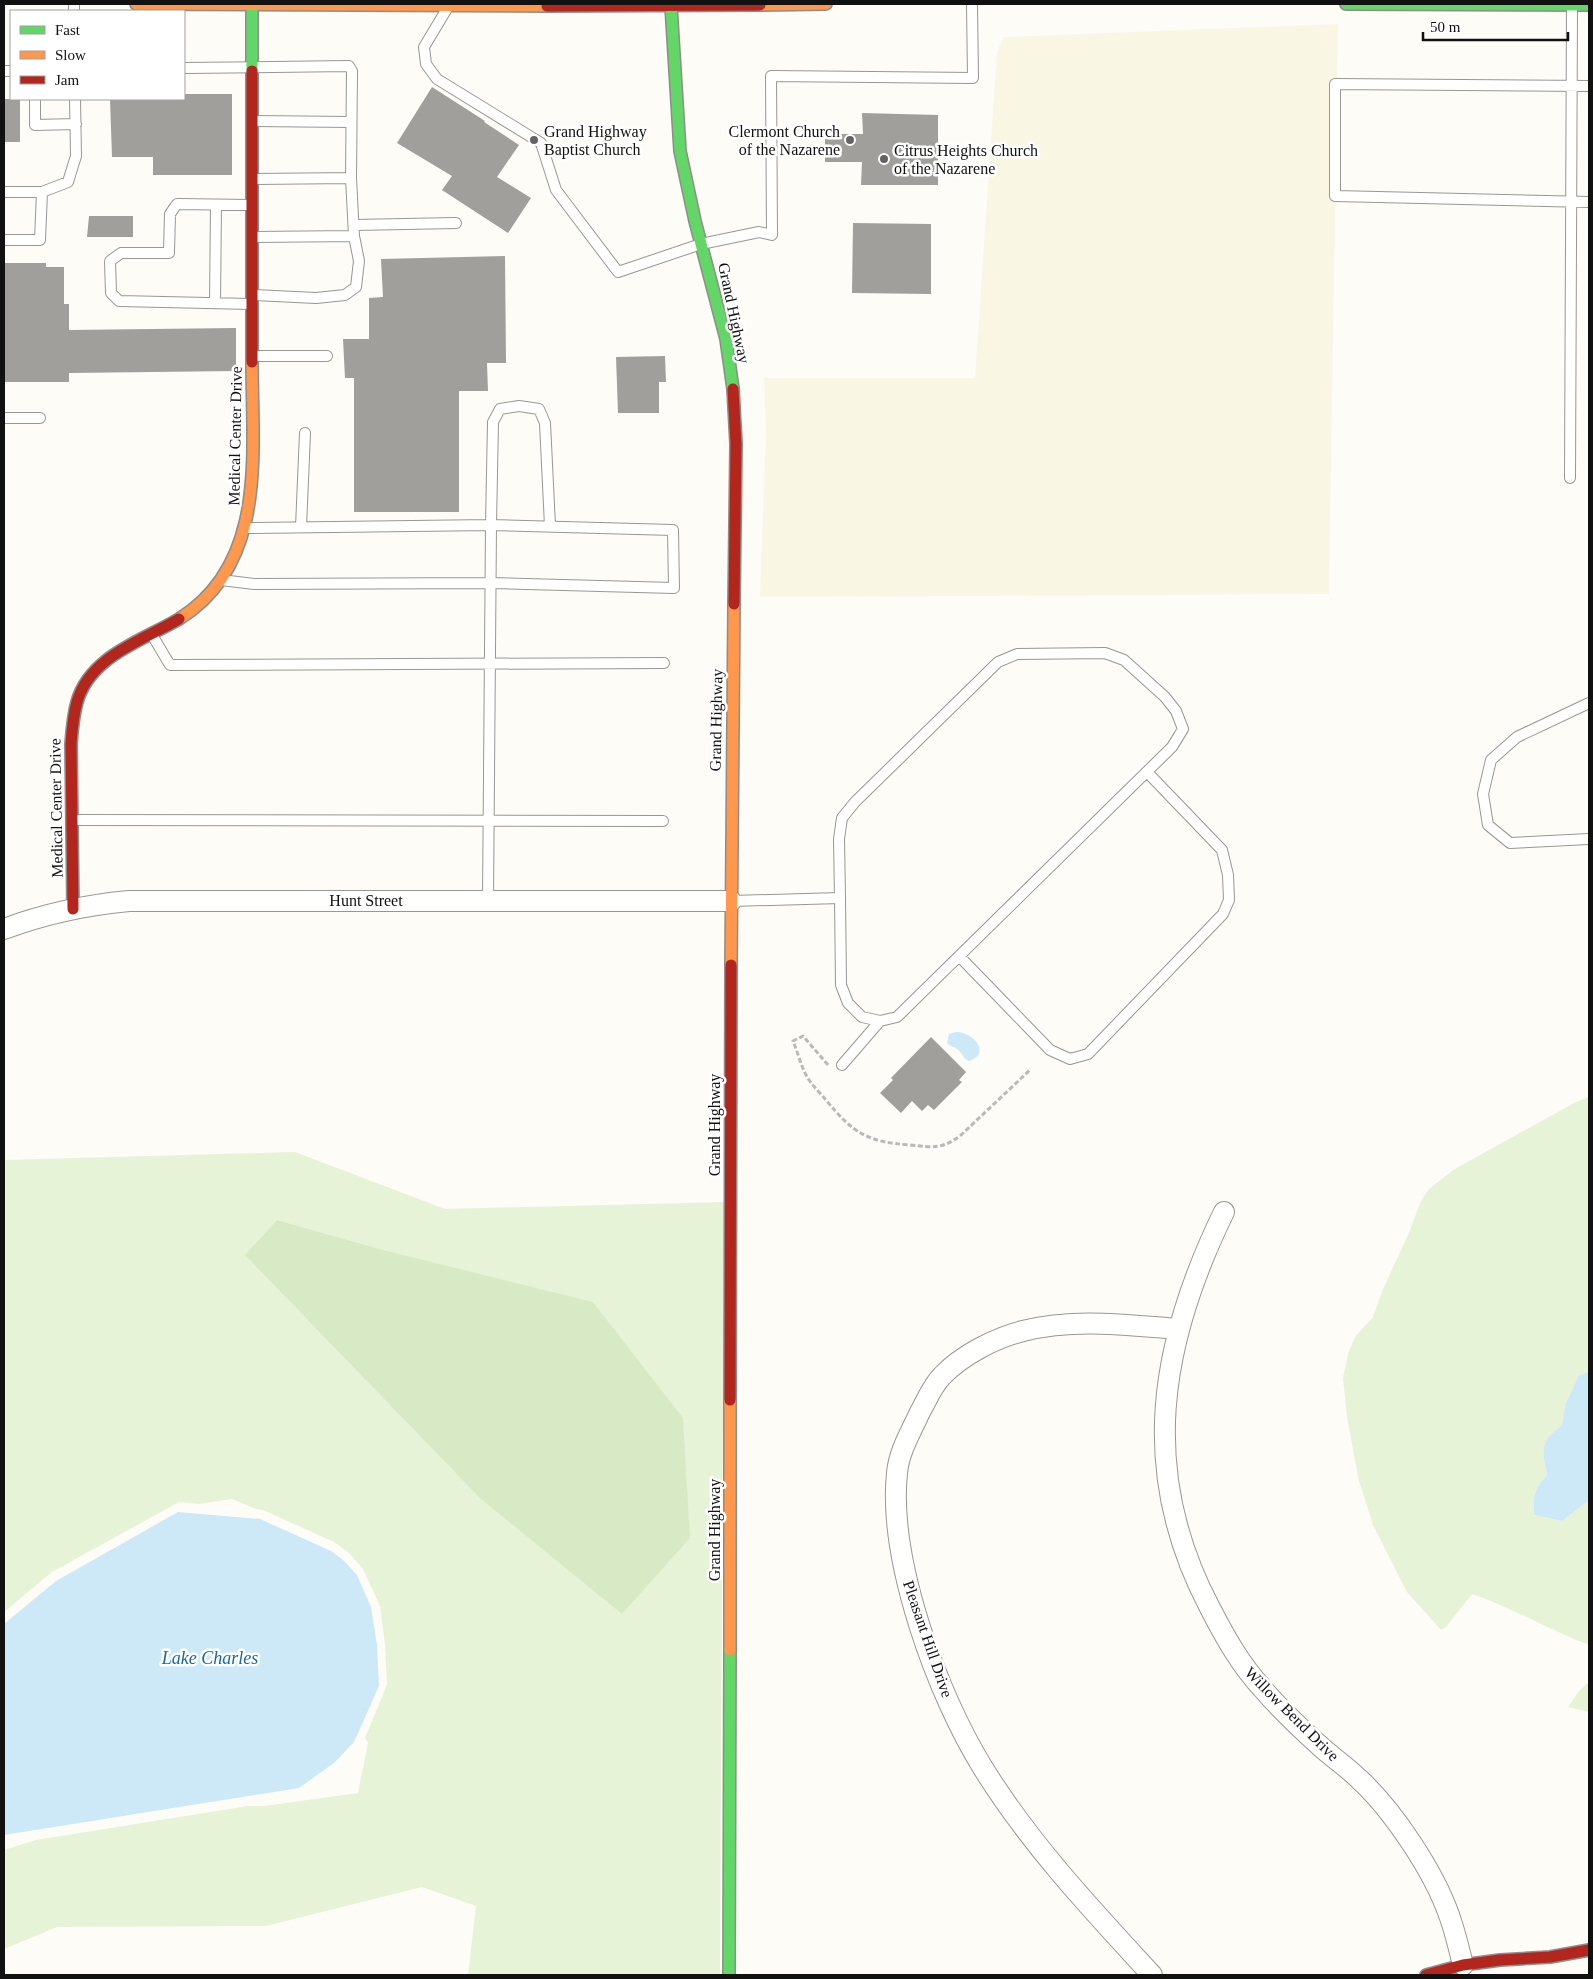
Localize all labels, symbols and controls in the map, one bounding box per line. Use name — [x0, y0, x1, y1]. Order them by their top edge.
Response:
legend — [10, 10, 185, 100]
scale bar — [1423, 10, 1568, 42]
text: 50 m — [1430, 19, 1461, 35]
text: Fast — [55, 22, 81, 38]
text: Slow — [55, 47, 86, 63]
text: Jam — [55, 72, 79, 88]
place label: Grand Highway Baptist Church — [544, 123, 647, 159]
place label: Clermont Church of the Nazarene — [728, 123, 840, 158]
marker: Grand Highway Baptist Church — [528, 134, 540, 146]
marker: Clermont Church of the Nazarene — [844, 134, 856, 146]
place label: Citrus Heights Church of the Nazarene — [894, 142, 1038, 177]
marker: Citrus Heights Church of the Nazarene — [878, 153, 890, 165]
street label: Grand Highway — [714, 261, 753, 365]
street label: Medical Center Drive — [225, 366, 245, 506]
street label: Grand Highway — [707, 669, 726, 771]
street label: Medical Center Drive — [46, 738, 66, 878]
street label: Hunt Street — [329, 892, 403, 909]
street label: Grand Highway — [706, 1074, 724, 1176]
street label: Grand Highway — [706, 1479, 724, 1581]
street label: Pleasant Hill Drive — [900, 1578, 956, 1700]
water label: Lake Charles — [161, 1648, 258, 1668]
street label: Willow Bend Drive — [1242, 1664, 1342, 1764]

